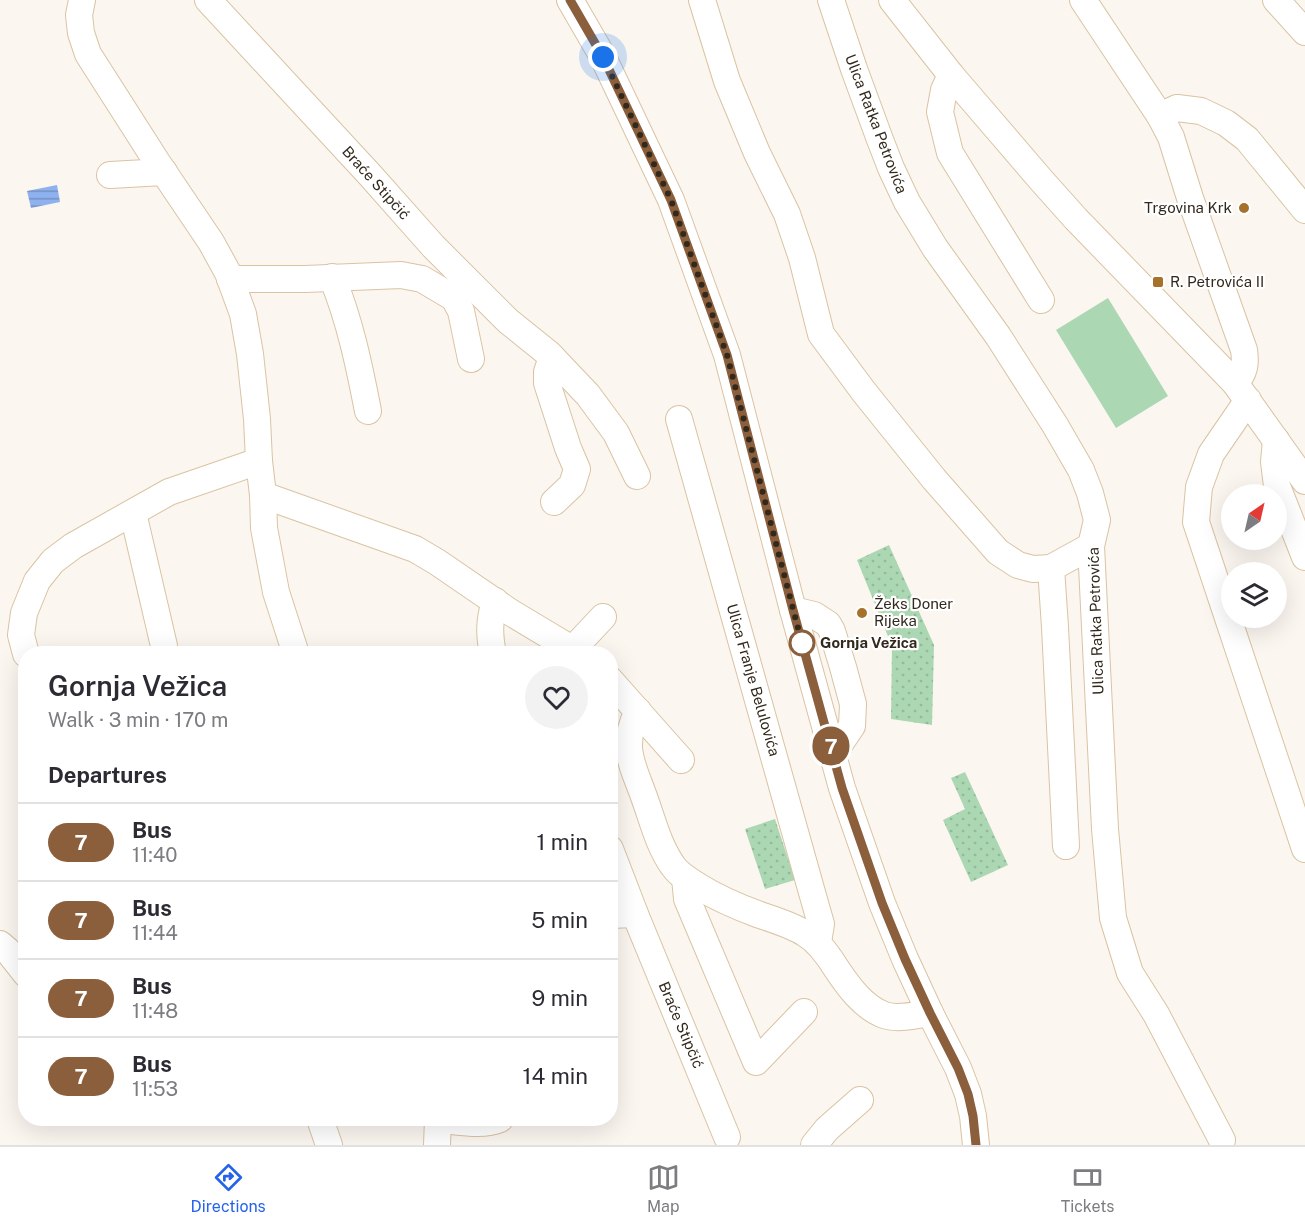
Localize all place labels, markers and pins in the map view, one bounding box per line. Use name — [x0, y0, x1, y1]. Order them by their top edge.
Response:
place label: Trgovina Krk — [1144, 199, 1232, 216]
marker: Trgovina Krk — [1237, 201, 1251, 215]
place label: R. Petrovića II — [1170, 273, 1264, 290]
marker: R. Petrovića II — [1151, 275, 1165, 289]
place label: Žeks Doner Rijeka — [874, 595, 953, 629]
marker: Žeks Doner Rijeka — [855, 606, 869, 620]
marker: Gornja Vežica — [789, 630, 815, 656]
place label: Gornja Vežica — [820, 634, 917, 651]

